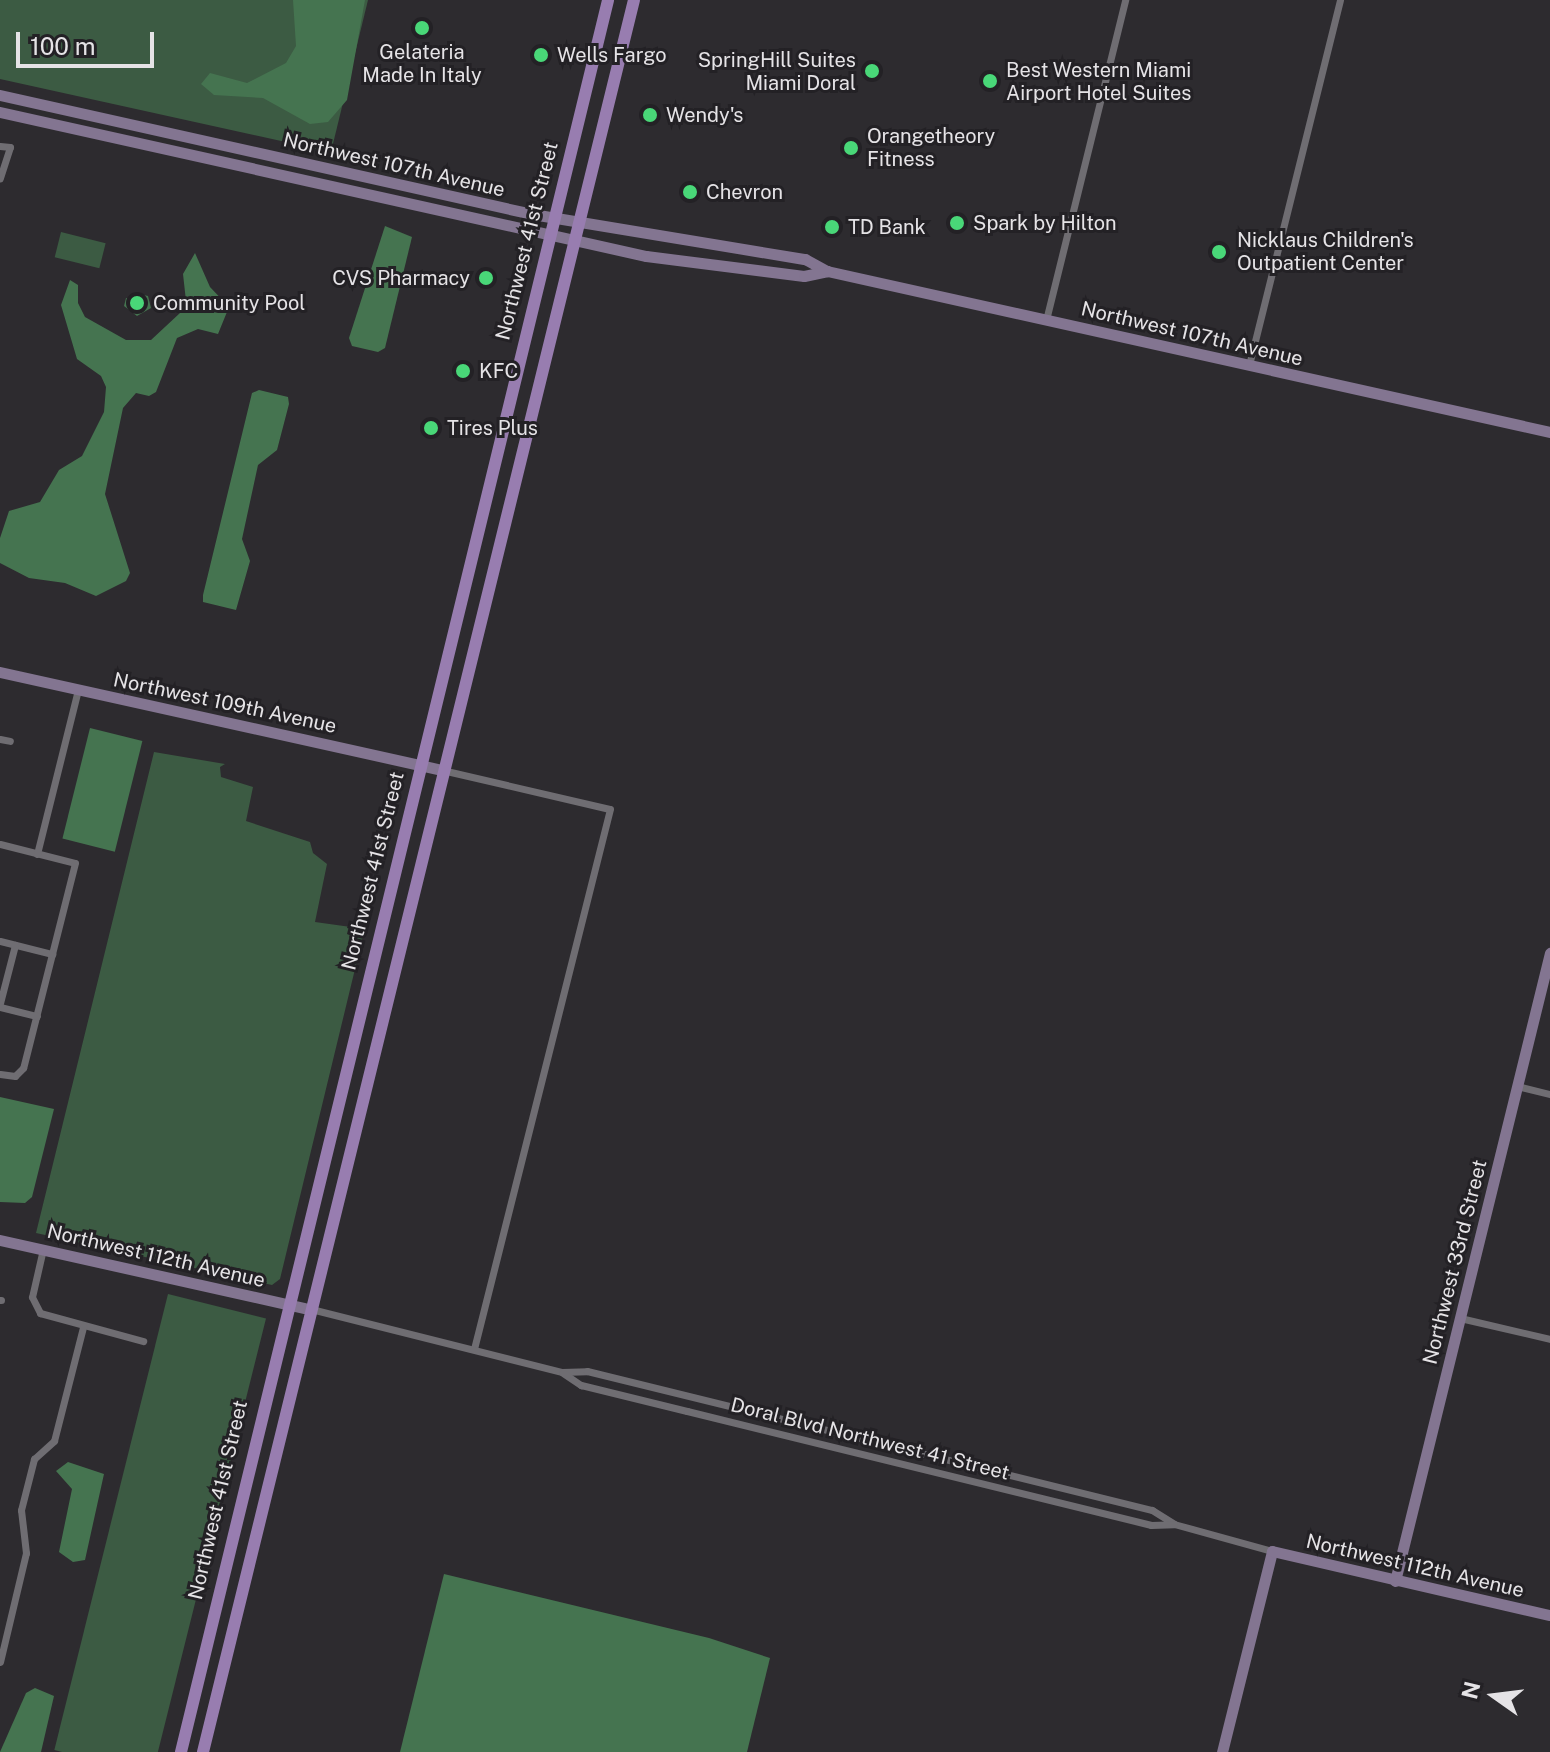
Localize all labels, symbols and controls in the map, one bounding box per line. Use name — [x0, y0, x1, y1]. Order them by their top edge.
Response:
scale bar — [20, 16, 158, 66]
marker: Gelateria Made In Italy — [413, 19, 431, 37]
text: 100 m — [30, 32, 96, 60]
place label: Gelateria Made In Italy — [362, 40, 482, 87]
place label: Wells Fargo — [557, 43, 667, 67]
marker: Wells Fargo — [532, 46, 550, 64]
place label: SpringHill Suites Miami Doral — [698, 48, 856, 95]
place label: Best Western Miami Airport Hotel Suites — [1006, 58, 1192, 105]
marker: SpringHill Suites Miami Doral — [863, 62, 881, 80]
marker: Best Western Miami Airport Hotel Suites — [981, 72, 999, 90]
place label: Wendy's — [666, 103, 743, 127]
marker: Wendy's — [641, 106, 659, 124]
place label: Orangetheory Fitness — [867, 124, 995, 171]
street label: Northwest 107th Avenue — [281, 128, 507, 202]
street label: Northwest 41st Street — [491, 139, 563, 343]
marker: Orangetheory Fitness — [842, 139, 860, 157]
place label: Chevron — [706, 180, 783, 204]
marker: Chevron — [681, 183, 699, 201]
place label: Spark by Hilton — [973, 211, 1117, 235]
marker: Spark by Hilton — [948, 214, 966, 232]
place label: TD Bank — [848, 215, 926, 239]
marker: TD Bank — [823, 218, 841, 236]
place label: Nicklaus Children's Outpatient Center — [1237, 228, 1414, 275]
marker: Nicklaus Children's Outpatient Center — [1208, 241, 1230, 263]
place label: CVS Pharmacy — [332, 266, 470, 290]
marker: CVS Pharmacy — [477, 269, 495, 287]
place label: Community Pool — [153, 291, 305, 315]
marker: Community Pool — [128, 294, 146, 312]
street label: Northwest 107th Avenue — [1079, 297, 1305, 371]
place label: KFC — [479, 359, 518, 383]
marker: KFC — [454, 362, 472, 380]
place label: Tires Plus — [447, 416, 538, 440]
marker: Tires Plus — [422, 419, 440, 437]
street label: Northwest 109th Avenue — [111, 668, 339, 738]
street label: Northwest 41st Street — [337, 769, 409, 973]
street label: Northwest 33rd Street — [1418, 1157, 1492, 1367]
street label: Northwest 112th Avenue — [45, 1219, 267, 1293]
street label: Doral Blvd Northwest 41 Street — [728, 1393, 1012, 1485]
street label: Northwest 41st Street — [183, 1398, 253, 1602]
street label: Northwest 112th Avenue — [1304, 1529, 1526, 1603]
north arrow — [1454, 1656, 1534, 1736]
text: N — [1456, 1679, 1485, 1702]

